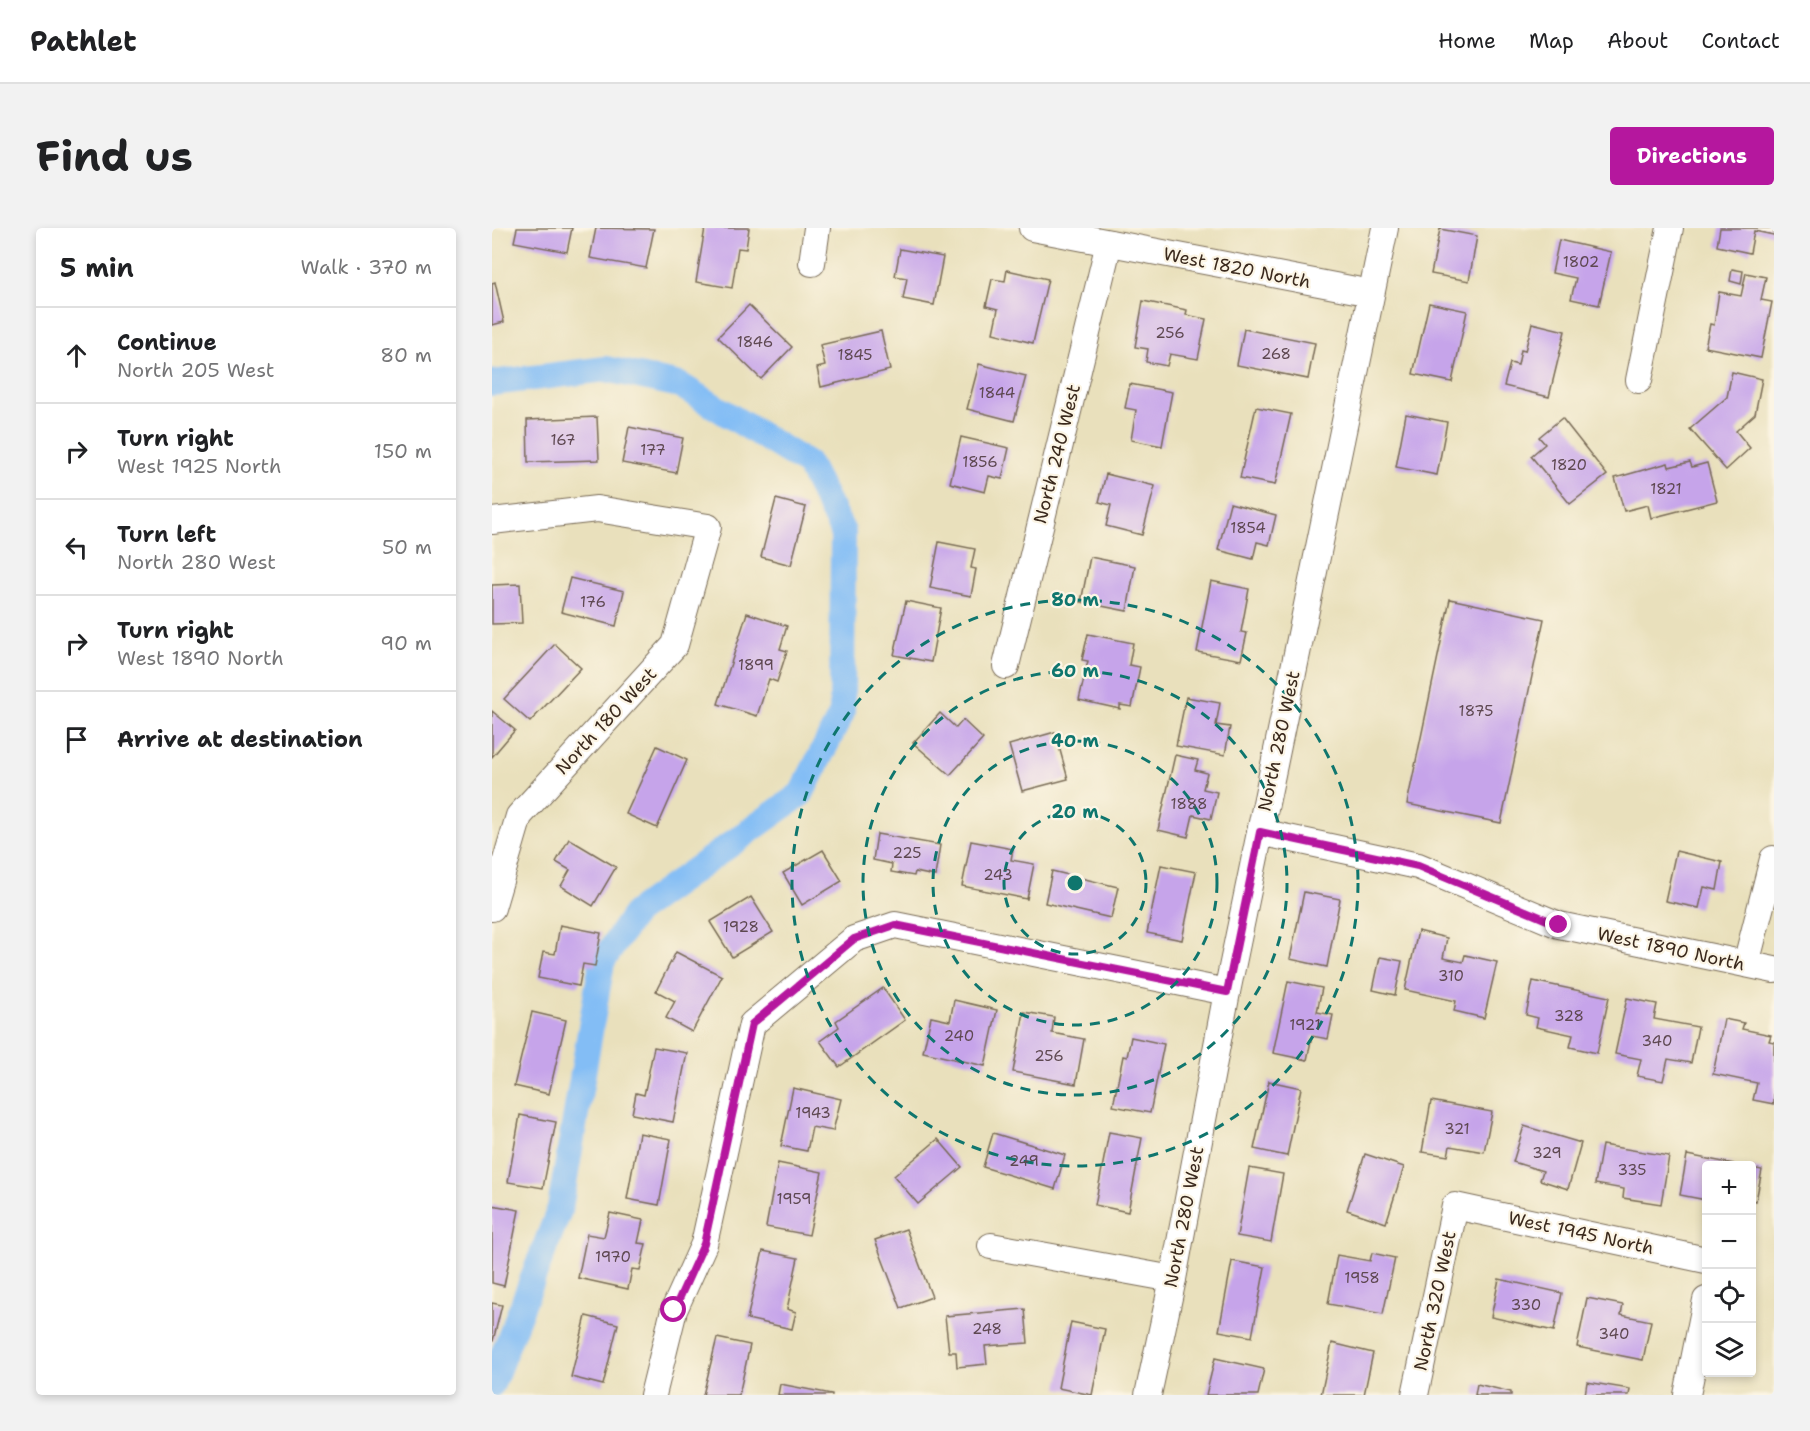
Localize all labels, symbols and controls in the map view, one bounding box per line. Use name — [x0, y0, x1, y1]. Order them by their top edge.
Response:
text: Pathlet — [30, 22, 137, 60]
text: Home — [1438, 27, 1496, 55]
text: Map — [1529, 27, 1574, 55]
text: About — [1607, 27, 1668, 55]
text: Contact — [1701, 27, 1780, 55]
button: Directions — [1610, 127, 1774, 185]
text: Find us — [36, 128, 193, 184]
street label: West 1820 North — [1161, 242, 1313, 294]
text: 5 min — [60, 250, 134, 285]
house number: 1802 — [1563, 252, 1599, 272]
text: Walk · 370 m — [301, 254, 432, 280]
house number: 256 — [1155, 323, 1185, 343]
text: Continue — [117, 328, 217, 357]
house number: 1846 — [737, 332, 773, 352]
icon: ahead — [60, 339, 93, 372]
text: 80 m — [380, 342, 432, 368]
house number: 268 — [1261, 344, 1291, 364]
house number: 1845 — [837, 345, 873, 365]
text: North 205 West — [117, 357, 274, 383]
street label: North 240 West — [1028, 382, 1086, 526]
house number: 1844 — [979, 383, 1015, 403]
text: Turn right — [117, 424, 234, 453]
house number: 167 — [550, 430, 576, 450]
icon: right — [60, 435, 93, 468]
text: 150 m — [374, 438, 432, 464]
house number: 177 — [640, 440, 666, 460]
house number: 1856 — [962, 452, 998, 472]
text: West 1925 North — [117, 453, 282, 479]
house number: 1820 — [1551, 455, 1587, 475]
house number: 1821 — [1650, 479, 1682, 499]
house number: 1854 — [1230, 518, 1266, 538]
text: Turn left — [117, 520, 216, 549]
icon: left — [60, 531, 93, 564]
text: 50 m — [382, 534, 432, 560]
text: North 280 West — [117, 549, 276, 575]
text: 80 m — [1051, 588, 1099, 612]
house number: 176 — [580, 592, 606, 612]
text: Turn right — [117, 616, 234, 645]
icon: right — [60, 627, 93, 660]
text: 90 m — [380, 630, 432, 656]
text: West 1890 North — [117, 645, 284, 671]
house number: 1899 — [738, 655, 774, 675]
text: 60 m — [1051, 659, 1099, 683]
street label: North 180 West — [550, 662, 662, 780]
street label: North 280 West — [1252, 668, 1306, 814]
house number: 1875 — [1459, 701, 1493, 721]
icon: arrive — [60, 723, 93, 756]
text: Arrive at destination — [117, 725, 363, 754]
text: 40 m — [1051, 729, 1099, 753]
house number: 1888 — [1171, 794, 1207, 814]
text: 20 m — [1051, 800, 1099, 824]
house number: 225 — [892, 843, 922, 863]
house number: 243 — [983, 865, 1013, 885]
centre of rings — [1065, 873, 1085, 893]
route end — [1545, 911, 1571, 937]
house number: 1928 — [723, 917, 759, 937]
street label: West 1890 North — [1595, 922, 1747, 976]
house number: 310 — [1438, 966, 1464, 986]
house number: 328 — [1554, 1006, 1584, 1026]
house number: 1921 — [1289, 1015, 1321, 1035]
house number: 240 — [944, 1026, 974, 1046]
house number: 340 — [1642, 1031, 1672, 1051]
house number: 256 — [1034, 1046, 1064, 1066]
house number: 1943 — [795, 1103, 831, 1123]
house number: 321 — [1444, 1119, 1470, 1139]
house number: 329 — [1532, 1143, 1562, 1163]
street label: North 280 West — [1159, 1144, 1209, 1290]
house number: 249 — [1009, 1151, 1039, 1171]
house number: 335 — [1618, 1160, 1646, 1180]
map controls — [1702, 1161, 1756, 1377]
button: + — [1702, 1161, 1756, 1215]
house number: 1959 — [777, 1189, 811, 1209]
street label: West 1945 North — [1506, 1206, 1656, 1260]
button: − — [1702, 1215, 1756, 1269]
street label: North 320 West — [1408, 1229, 1462, 1373]
house number: 1970 — [595, 1247, 631, 1267]
house number: 1958 — [1344, 1268, 1380, 1288]
button: locate — [1702, 1269, 1756, 1323]
house number: 330 — [1511, 1295, 1541, 1315]
route start — [660, 1296, 686, 1322]
house number: 248 — [972, 1319, 1002, 1339]
button: layers — [1702, 1323, 1756, 1377]
house number: 340 — [1599, 1324, 1629, 1344]

